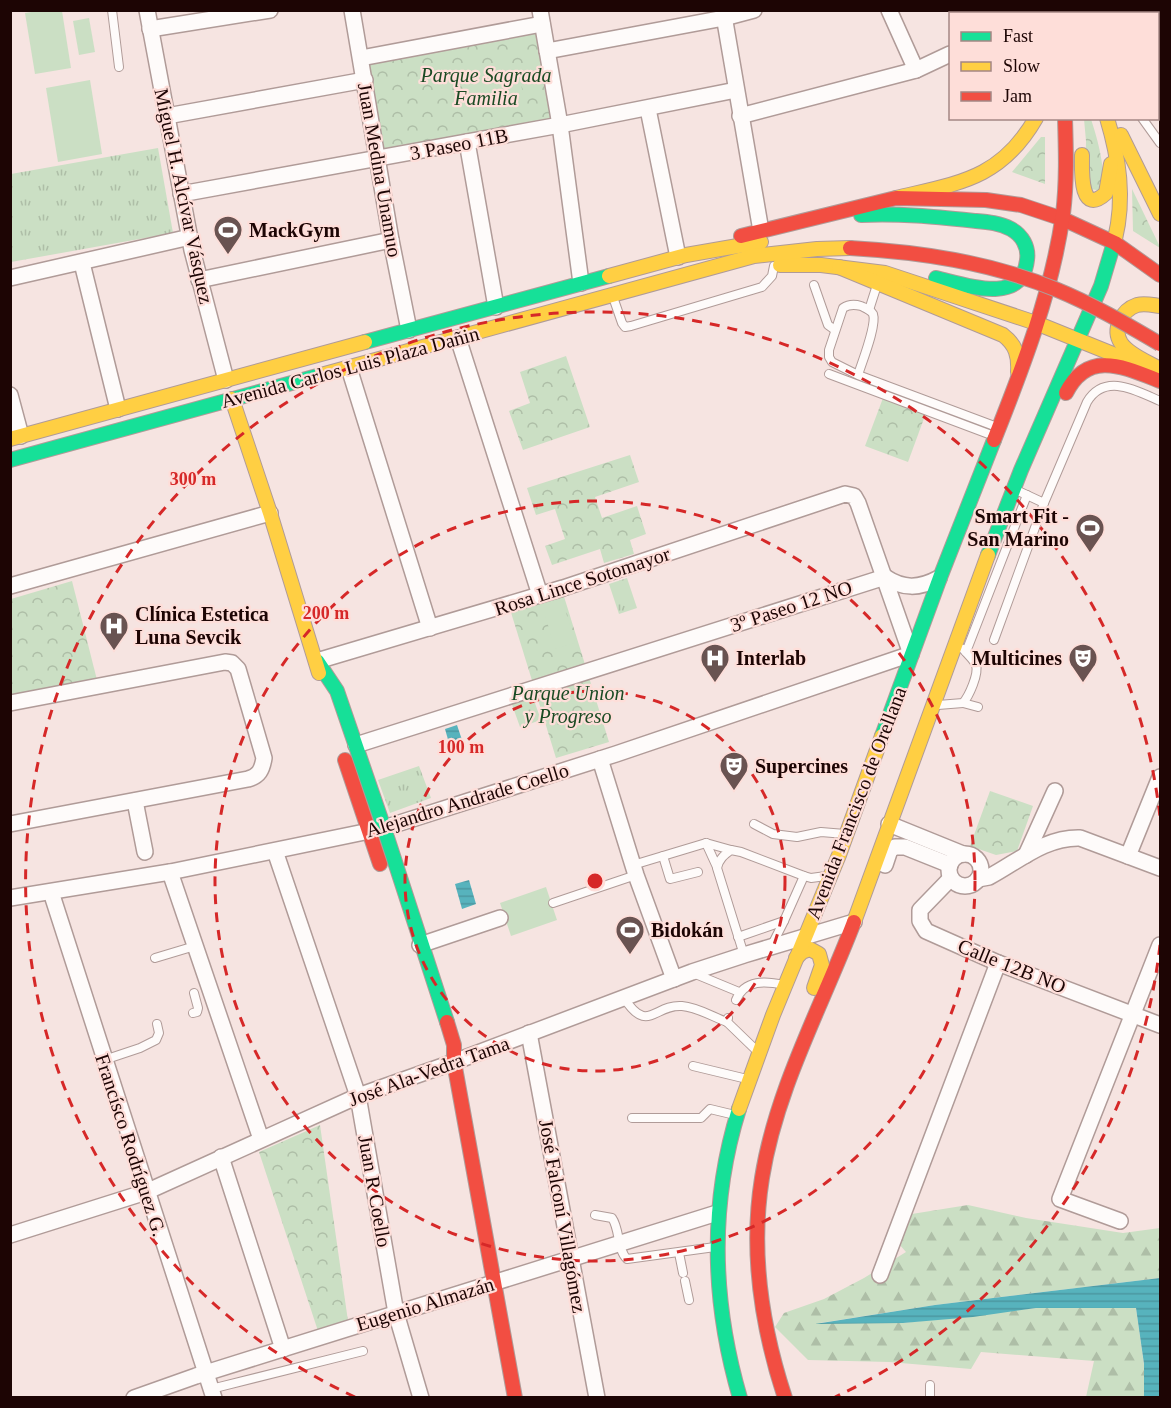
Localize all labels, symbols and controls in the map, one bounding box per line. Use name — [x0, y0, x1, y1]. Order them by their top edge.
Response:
legend — [949, 12, 1159, 120]
text: Fast — [1003, 26, 1033, 46]
text: Slow — [1003, 56, 1040, 76]
park label: Parque Sagrada Familia — [420, 64, 551, 109]
street label: Juan Medina Unamuo — [354, 81, 406, 259]
street label: Miguel H. Alcívar Vásquez — [149, 86, 218, 306]
text: Jam — [1003, 86, 1032, 106]
street label: 3 Paseo 11B — [408, 124, 510, 164]
sports icon: MackGym — [212, 214, 244, 256]
place label: MackGym — [249, 219, 340, 242]
street label: Avenida Carlos Luis Plaza Dañin — [219, 322, 481, 412]
text: 300 m — [170, 469, 216, 489]
place label: Smart Fit - San Marino — [967, 505, 1069, 550]
sports icon: Smart Fit - San Marino — [1074, 512, 1106, 554]
street label: Rosa Lince Sotomayor — [491, 542, 673, 621]
street label: 3º Paseo 12 NO — [727, 576, 855, 636]
place label: Clínica Estetica Luna Sevcik — [135, 603, 269, 648]
text: 200 m — [303, 603, 349, 623]
hospital icon: Clínica Estetica Luna Sevcik — [98, 610, 130, 652]
hospital icon: Interlab — [699, 642, 731, 684]
theatre icon: Multicines — [1067, 642, 1099, 684]
place label: Interlab — [736, 647, 806, 669]
place label: Multicines — [972, 647, 1062, 669]
park label: Parque Union y Progreso — [510, 682, 625, 728]
street label: Avenida Francisco de Orellana — [802, 684, 911, 922]
text: 100 m — [438, 737, 484, 757]
theatre icon: Supercines — [718, 750, 750, 792]
place label: Supercines — [755, 755, 848, 778]
street label: Alejandro Andrade Coello — [363, 759, 571, 842]
centre of rings — [585, 871, 605, 891]
sports icon: Bidokán — [614, 914, 646, 956]
place label: Bidokán — [651, 919, 723, 941]
street label: Calle 12B NO — [955, 934, 1069, 998]
street label: José Ala-Vedra Tama — [346, 1032, 512, 1110]
street label: Francísco Rodríguez G. — [90, 1051, 171, 1239]
street label: José Falconí Villagómez — [534, 1117, 591, 1315]
street label: Juan R Coello — [354, 1133, 396, 1249]
street label: Eugenio Almazán — [354, 1273, 497, 1336]

